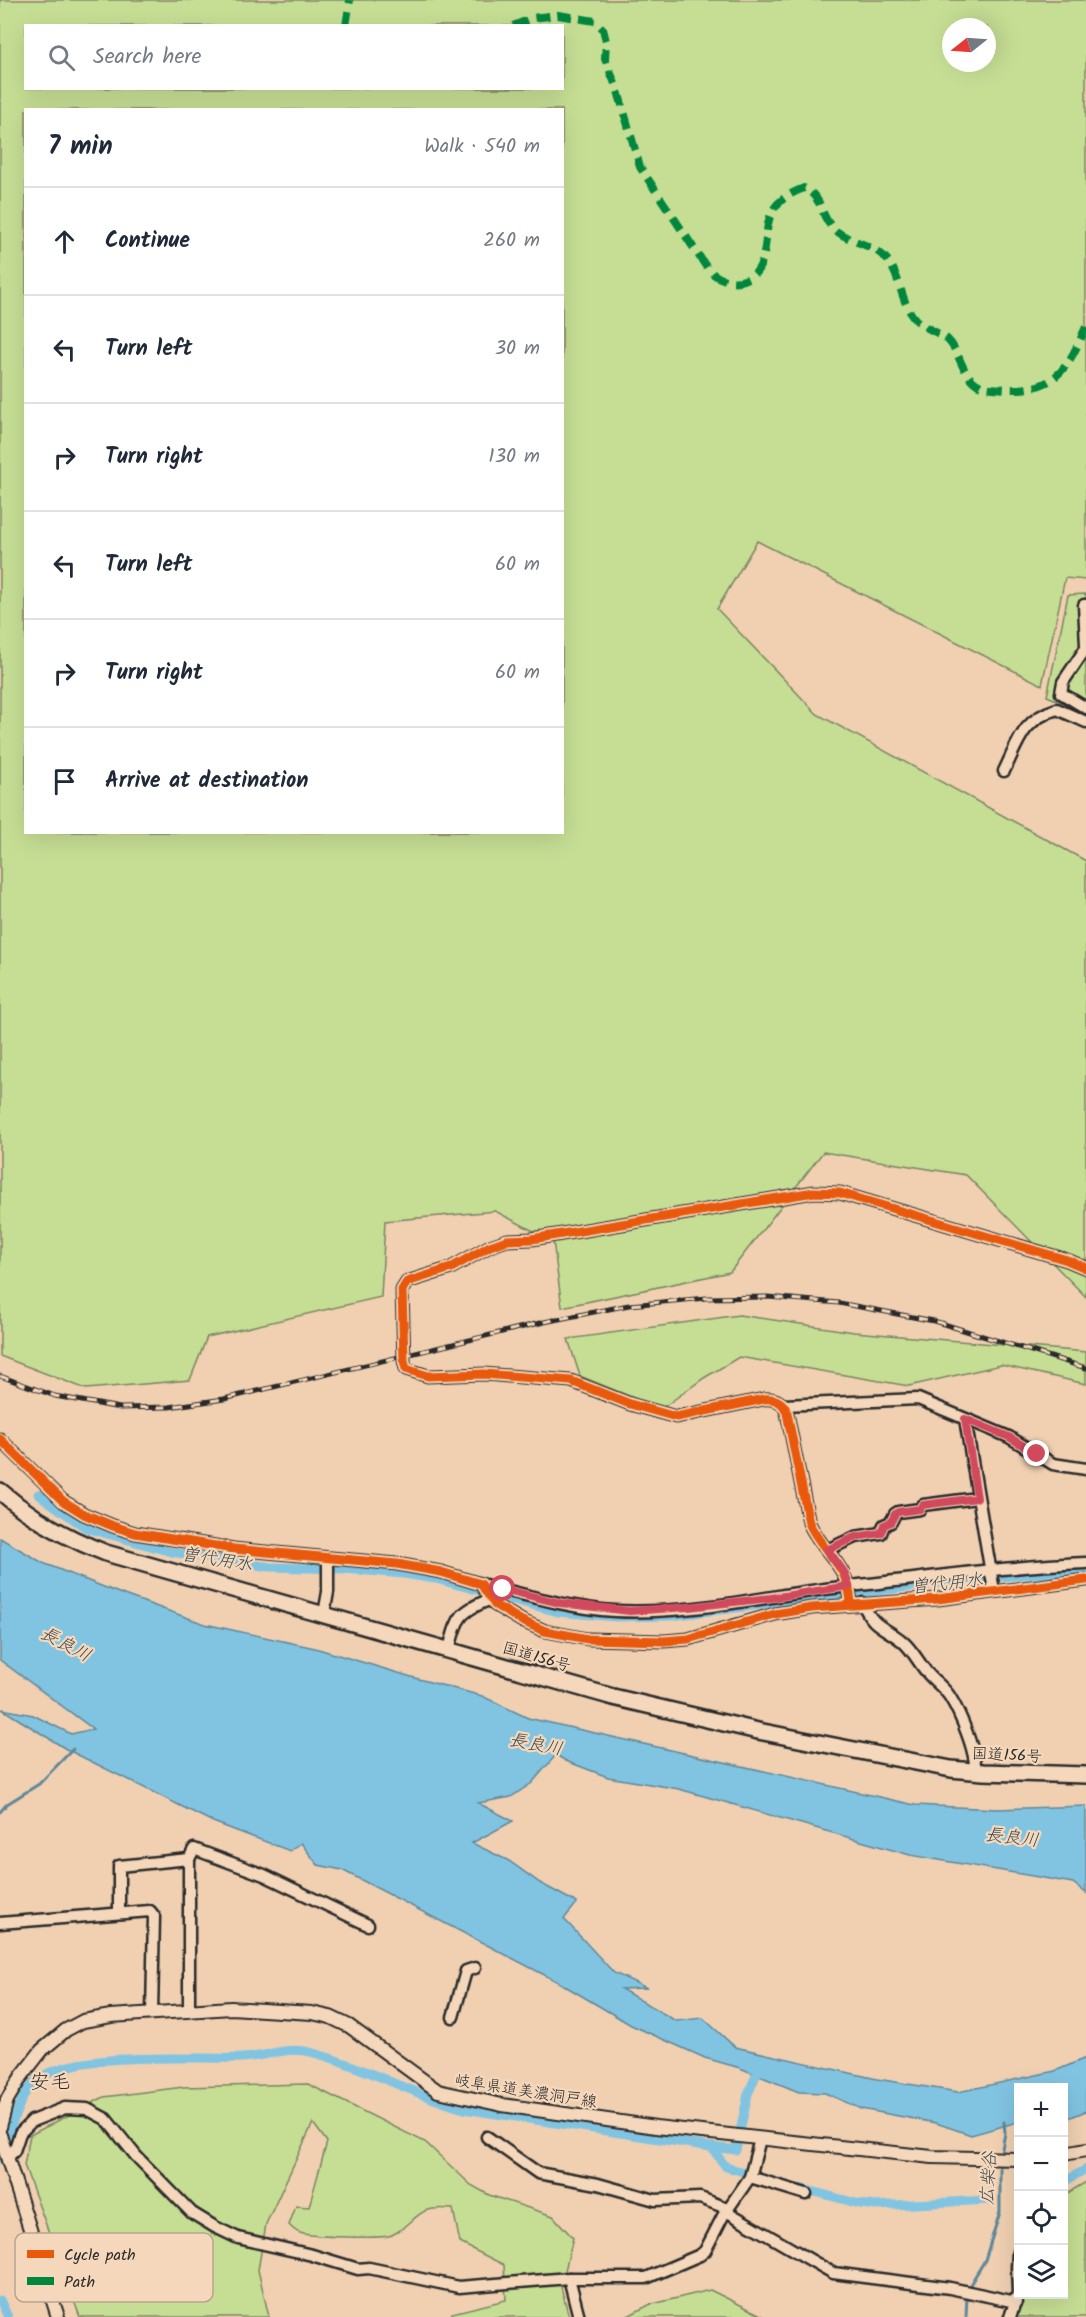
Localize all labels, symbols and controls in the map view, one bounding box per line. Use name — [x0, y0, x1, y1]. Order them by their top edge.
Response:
north arrow — [942, 18, 996, 72]
search box — [24, 24, 564, 90]
text: Search here — [93, 40, 201, 75]
icon: search — [45, 41, 78, 74]
text: 7 min — [48, 126, 113, 168]
text: Walk · 540 m — [424, 131, 540, 163]
text: Continue — [105, 224, 190, 259]
icon: ahead — [48, 225, 81, 258]
text: 260 m — [483, 225, 540, 257]
text: Turn left — [105, 332, 192, 367]
icon: left — [48, 333, 81, 366]
text: 30 m — [495, 333, 540, 365]
text: Turn right — [105, 440, 203, 475]
icon: right — [48, 441, 81, 474]
text: 130 m — [488, 441, 540, 473]
text: Turn left — [105, 548, 192, 583]
icon: left — [48, 549, 81, 582]
text: 60 m — [495, 549, 540, 581]
text: Turn right — [105, 656, 203, 691]
icon: right — [48, 657, 81, 690]
text: 60 m — [495, 657, 540, 689]
text: Arrive at destination — [105, 764, 308, 799]
icon: arrive — [48, 765, 81, 798]
route end — [1023, 1440, 1049, 1466]
water label: 曽代用水 — [179, 1541, 255, 1580]
water label: 曽代用水 — [910, 1566, 984, 1603]
route start — [489, 1575, 515, 1601]
water label: 長良川 — [35, 1620, 96, 1671]
street label: 国道156号 — [499, 1636, 574, 1679]
water label: 長良川 — [506, 1726, 565, 1765]
street label: 国道156号 — [971, 1741, 1043, 1770]
water label: 長良川 — [983, 1821, 1040, 1856]
district label: 安毛 — [30, 2067, 70, 2099]
street label: 岐阜県道美濃洞戸線 — [453, 2068, 599, 2115]
map controls — [1014, 2083, 1068, 2299]
button: + — [1014, 2083, 1068, 2137]
button: − — [1014, 2137, 1068, 2191]
water label: 広柴谷 — [974, 2149, 1005, 2206]
button: locate — [1014, 2191, 1068, 2245]
legend — [15, 2233, 213, 2302]
text: Cycle path — [64, 2243, 136, 2268]
button: layers — [1014, 2245, 1068, 2299]
text: Path — [64, 2270, 95, 2295]

